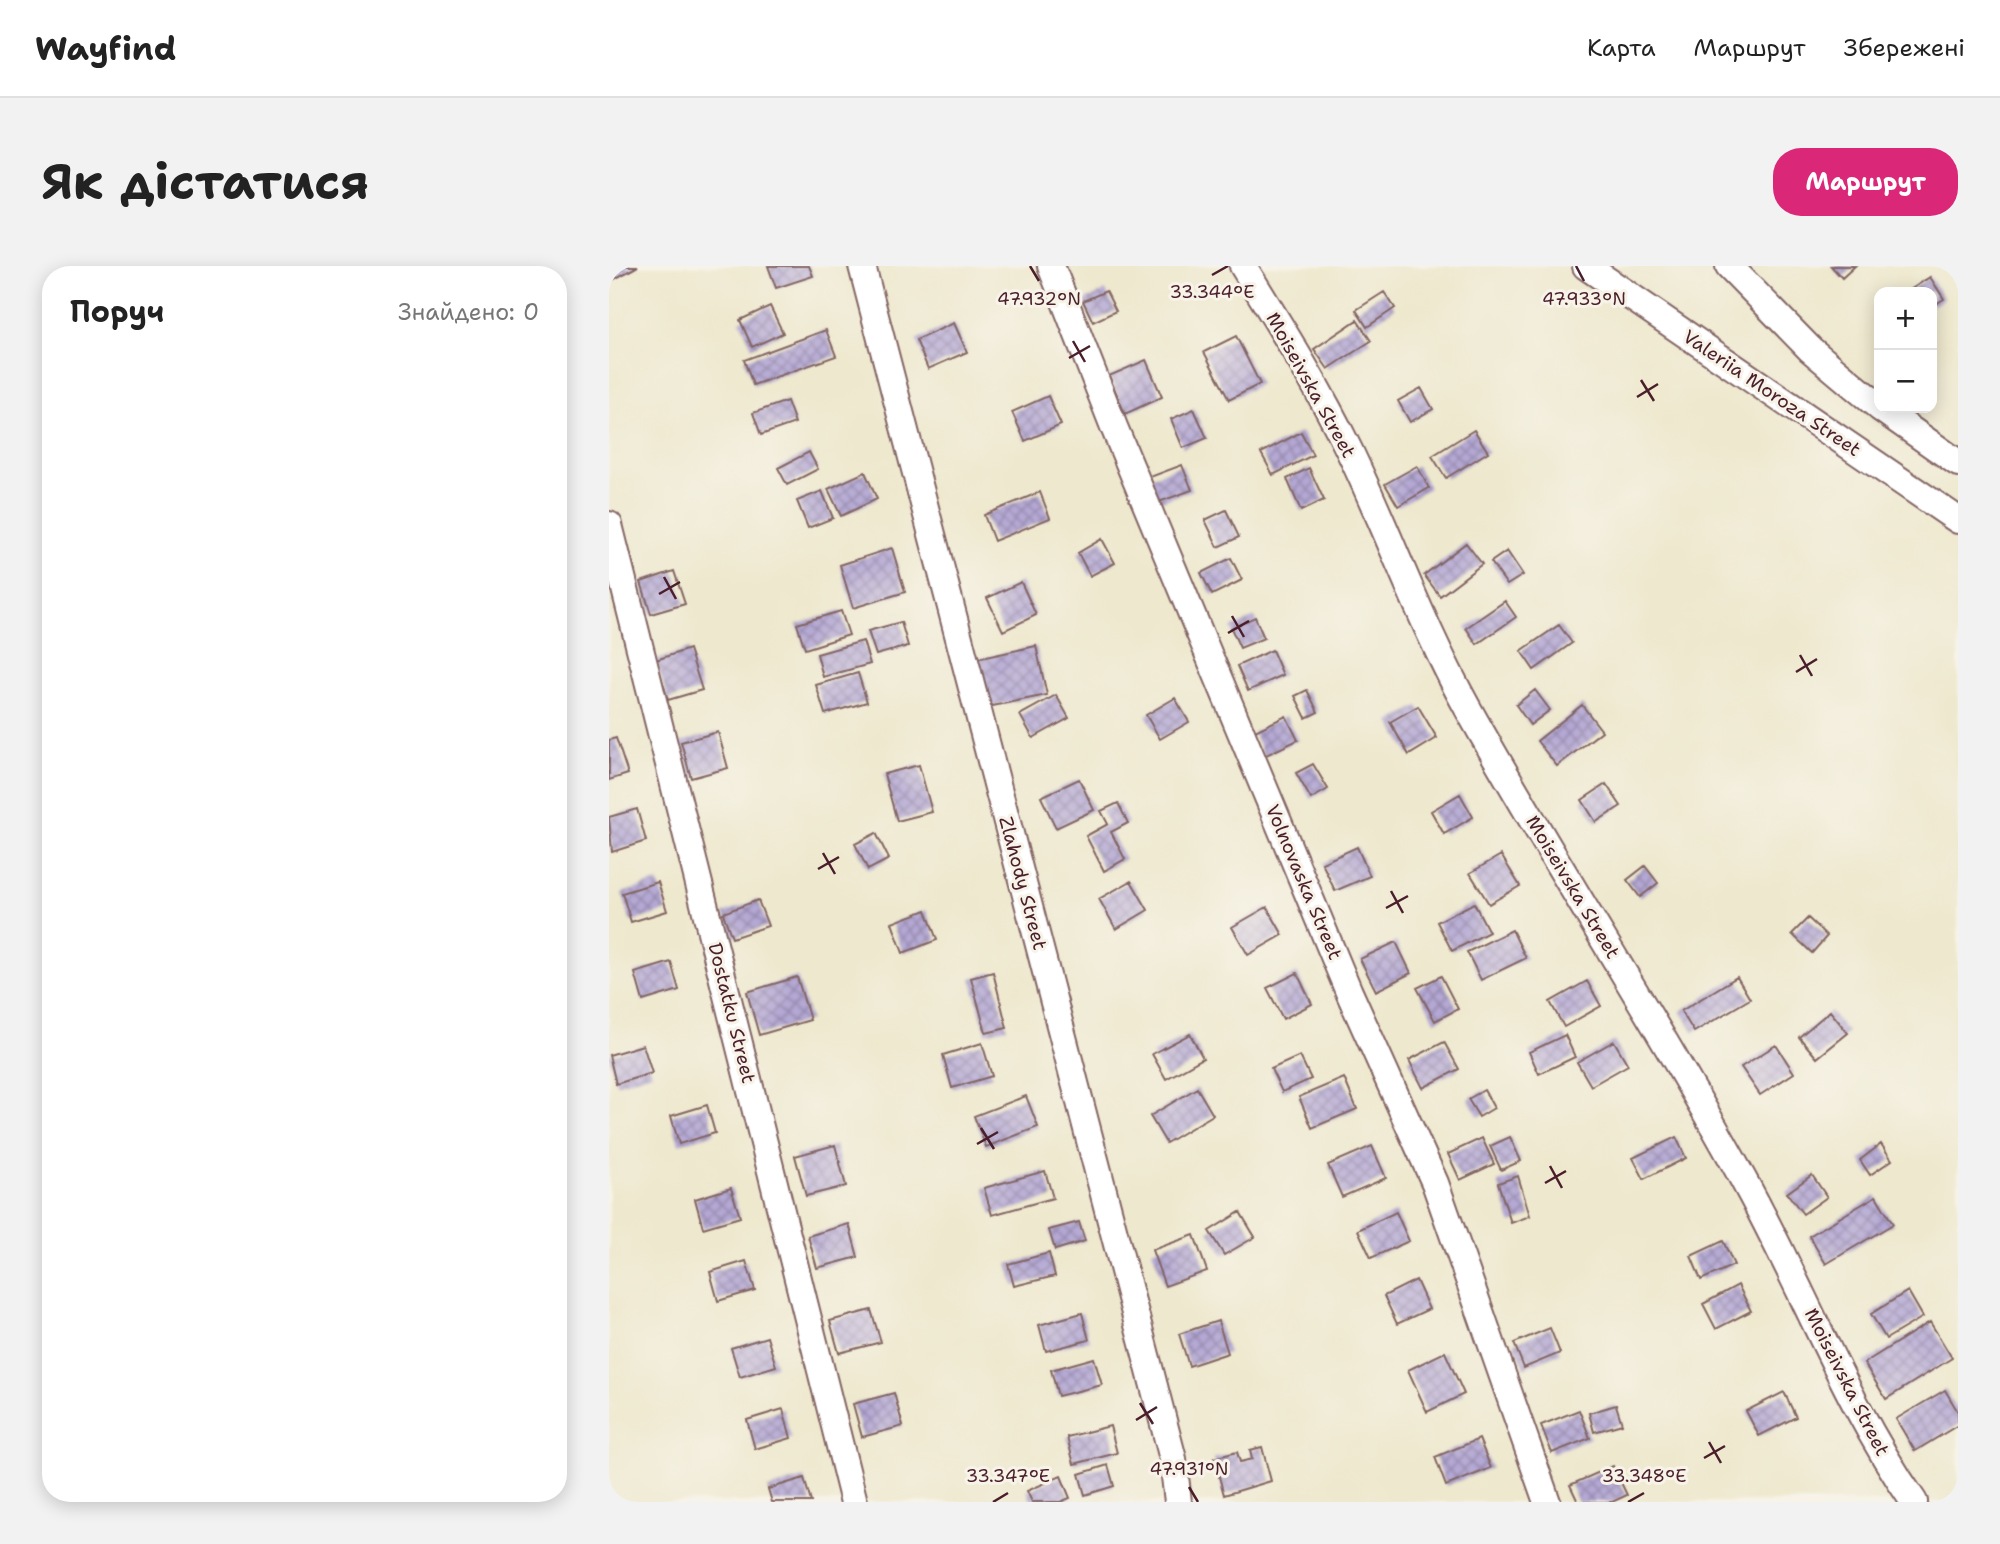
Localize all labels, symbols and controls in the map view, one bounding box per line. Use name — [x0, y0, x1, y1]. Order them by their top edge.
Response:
text: Wayfind — [35, 26, 176, 71]
text: Карта — [1587, 32, 1656, 64]
text: Маршрут — [1694, 32, 1806, 64]
text: Збережені — [1844, 32, 1965, 64]
button: Маршрут — [1773, 148, 1958, 216]
text: Як дістатися — [42, 149, 369, 215]
text: 33.344°E — [1170, 280, 1254, 304]
text: 47.932°N — [997, 287, 1081, 311]
text: 47.933°N — [1542, 287, 1626, 311]
map controls — [1874, 287, 1937, 413]
button: + — [1874, 287, 1937, 350]
text: Поруч — [70, 291, 164, 332]
text: Знайдено: 0 — [398, 297, 539, 327]
street label: Moiseivska Street — [1261, 308, 1361, 462]
street label: Valeriia Moroza Street — [1678, 324, 1866, 462]
button: − — [1874, 350, 1937, 413]
street label: Volnovaska Street — [1260, 800, 1348, 964]
street label: Moiseivska Street — [1520, 811, 1626, 963]
street label: Zlahody Street — [993, 814, 1053, 952]
street label: Dostatku Street — [702, 940, 762, 1086]
street label: Moiseivska Street — [1799, 1304, 1895, 1460]
text: 47.931°N — [1149, 1457, 1229, 1481]
text: 33.347°E — [966, 1464, 1050, 1488]
text: 33.348°E — [1601, 1464, 1687, 1488]

